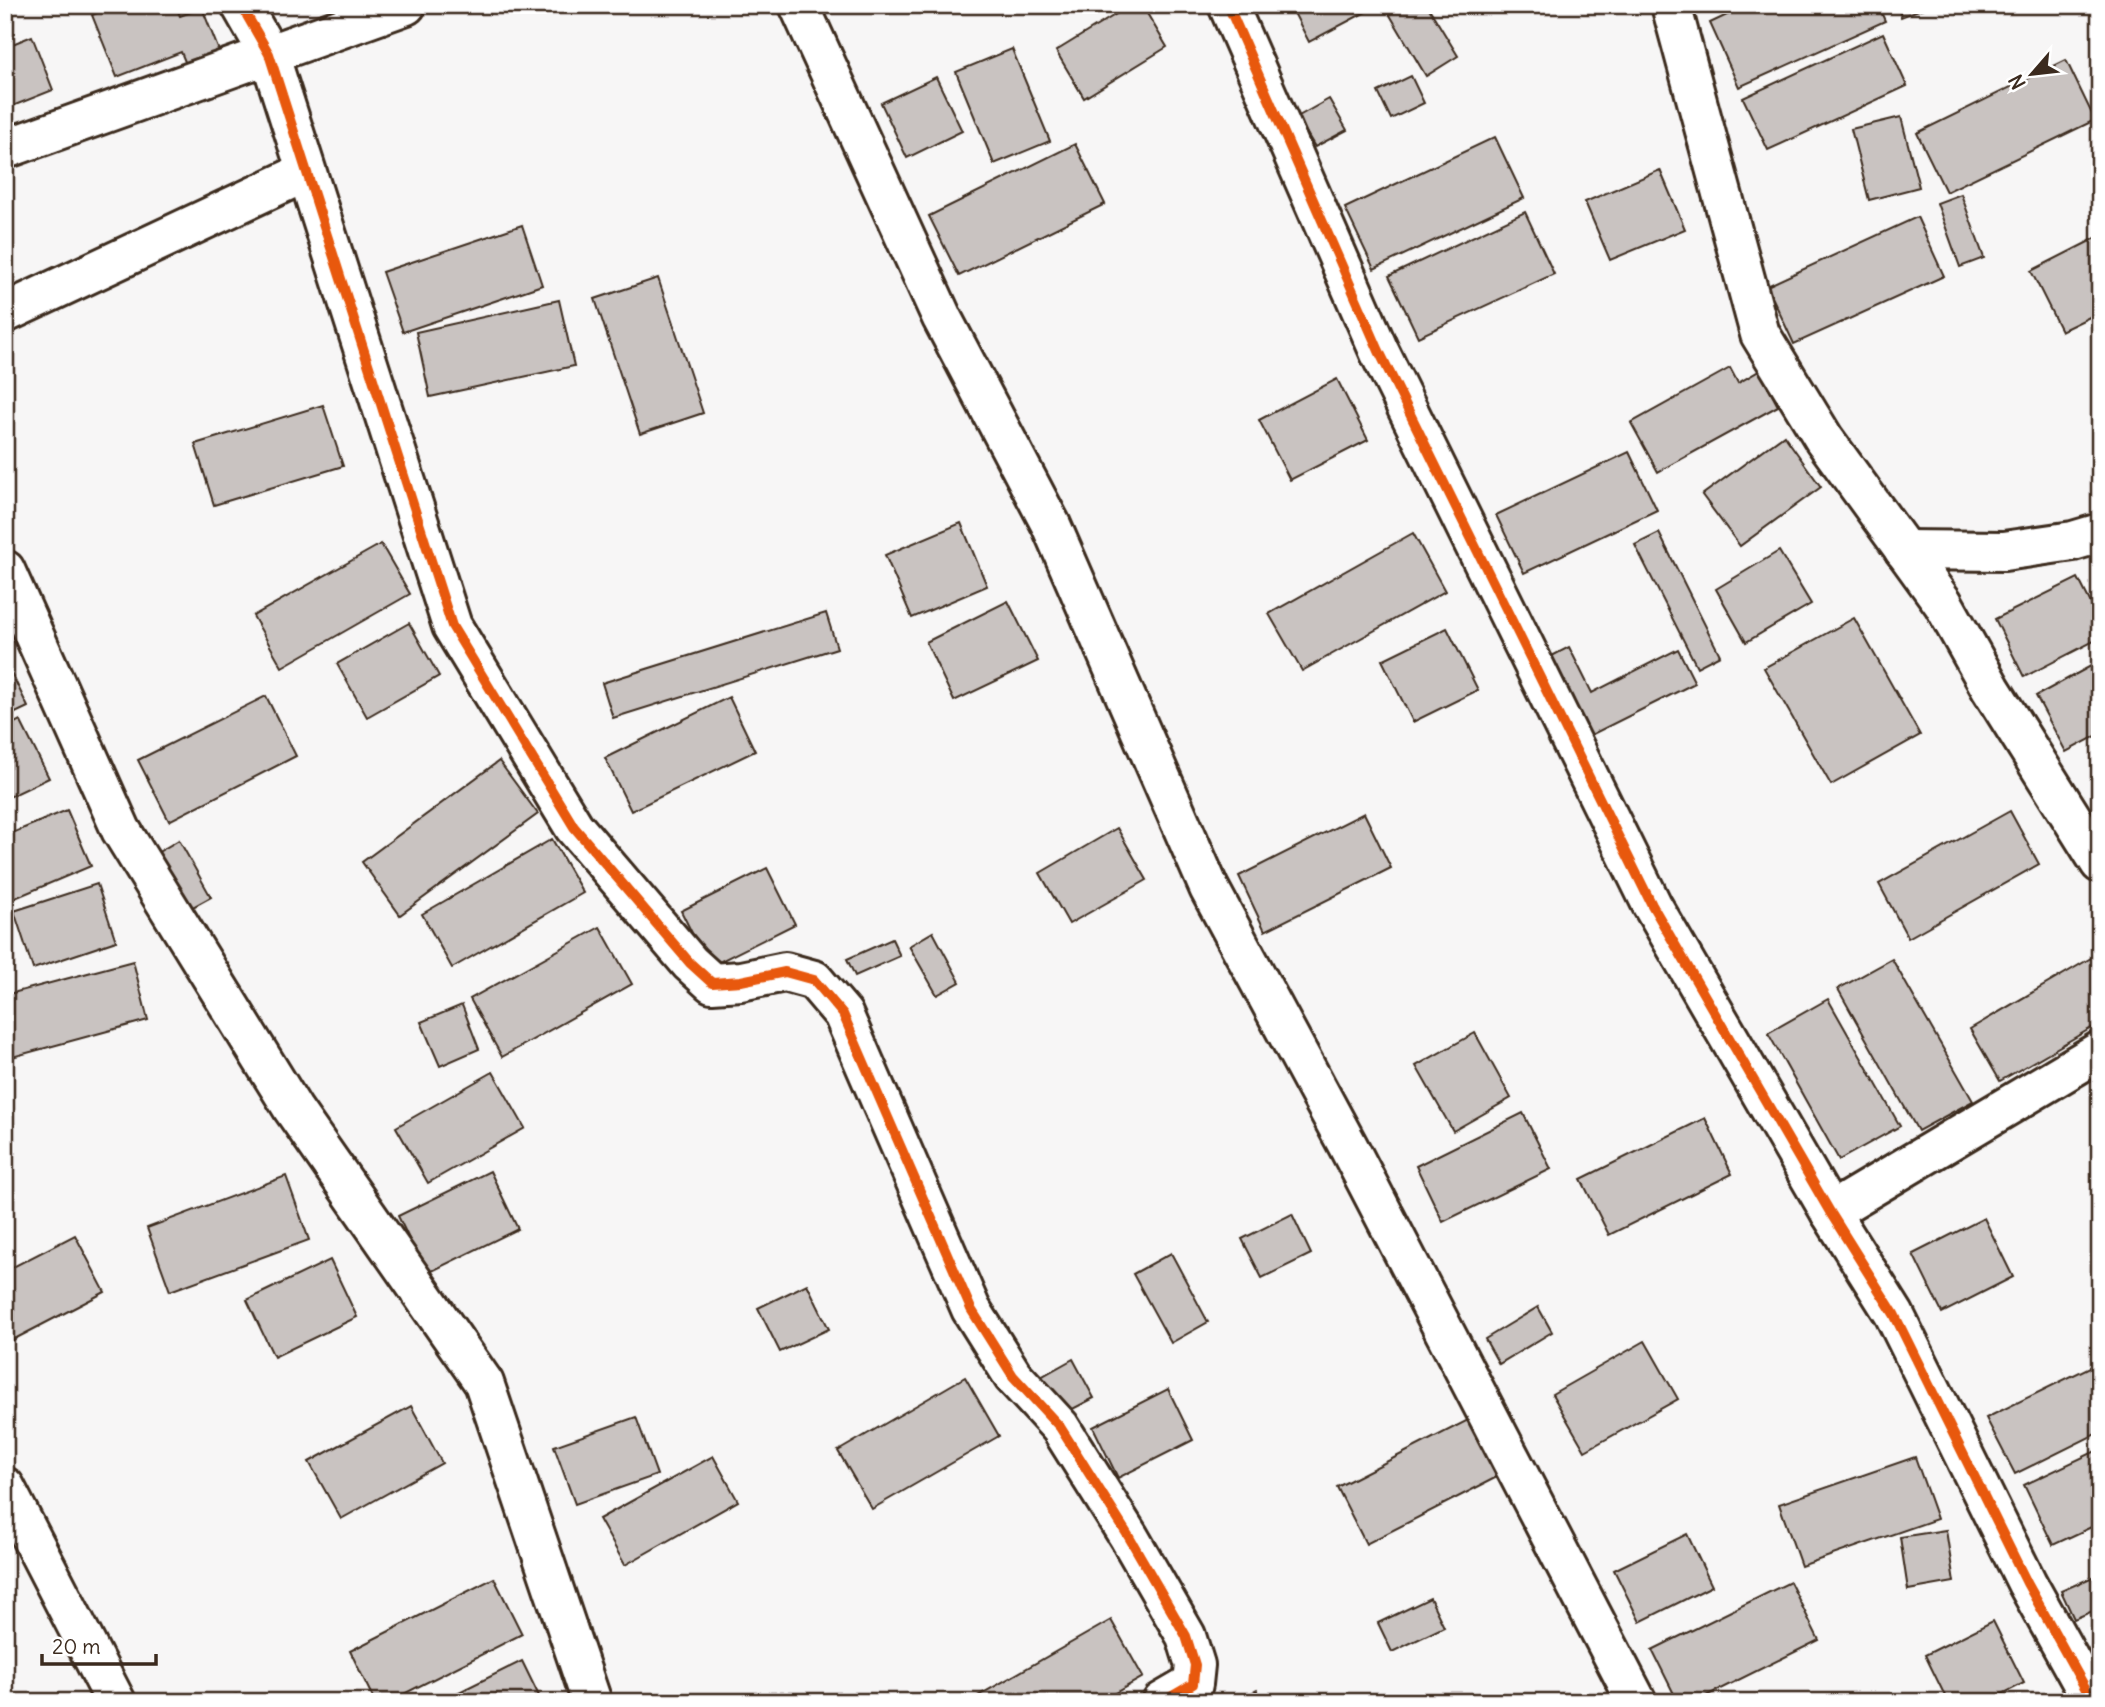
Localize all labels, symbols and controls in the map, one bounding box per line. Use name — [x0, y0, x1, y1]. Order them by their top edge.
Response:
north arrow — [1996, 38, 2066, 108]
text: N — [2003, 71, 2031, 93]
scale bar — [42, 1623, 156, 1667]
text: 20 m — [52, 1633, 101, 1660]

